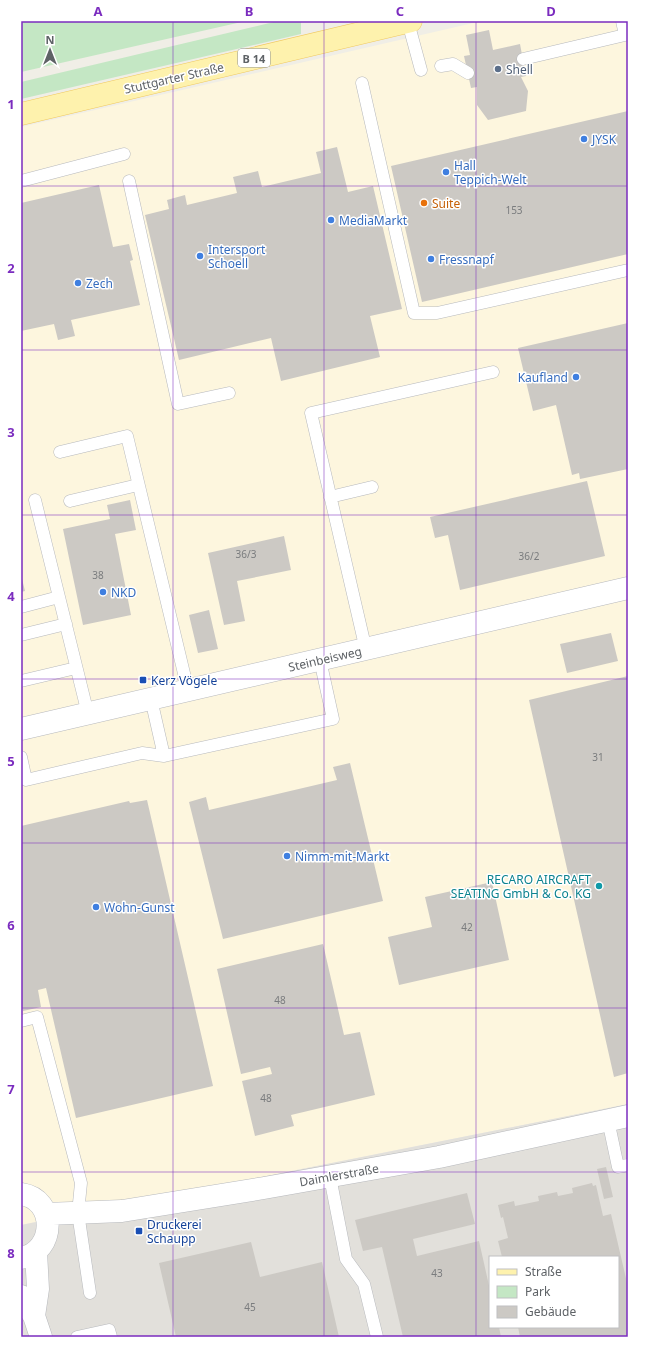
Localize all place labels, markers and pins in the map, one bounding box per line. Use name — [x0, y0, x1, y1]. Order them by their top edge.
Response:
place label: Shell — [506, 61, 533, 78]
marker: Shell — [493, 64, 503, 74]
place label: JYSK — [591, 131, 617, 148]
marker: JYSK — [579, 134, 589, 144]
place label: Hall Teppich-Welt — [454, 157, 527, 188]
marker: Hall Teppich-Welt — [441, 167, 451, 177]
place label: Suite — [432, 195, 460, 212]
marker: Suite — [419, 198, 429, 208]
place label: MediaMarkt — [339, 212, 408, 229]
marker: MediaMarkt — [326, 215, 336, 225]
place label: Intersport Schoell — [208, 241, 266, 272]
marker: Intersport Schoell — [195, 251, 205, 261]
place label: Fressnapf — [439, 251, 495, 268]
marker: Fressnapf — [426, 254, 436, 264]
place label: Zech — [86, 275, 113, 292]
marker: Zech — [73, 278, 83, 288]
place label: Kaufland — [518, 369, 568, 386]
marker: Kaufland — [571, 372, 581, 382]
place label: NKD — [111, 584, 137, 601]
marker: NKD — [98, 587, 108, 597]
place label: Kerz Vögele — [151, 672, 217, 689]
marker: Kerz Vögele — [138, 675, 148, 685]
place label: Nimm-mit-Markt — [295, 848, 390, 865]
marker: Nimm-mit-Markt — [282, 851, 292, 861]
place label: RECARO AIRCRAFT SEATING GmbH & Co. KG — [451, 871, 591, 902]
marker: RECARO AIRCRAFT SEATING GmbH & Co. KG — [594, 881, 604, 891]
place label: Wohn-Gunst — [104, 899, 175, 916]
marker: Wohn-Gunst — [91, 902, 101, 912]
place label: Druckerei Schaupp — [147, 1216, 202, 1247]
marker: Druckerei Schaupp — [134, 1226, 144, 1236]

